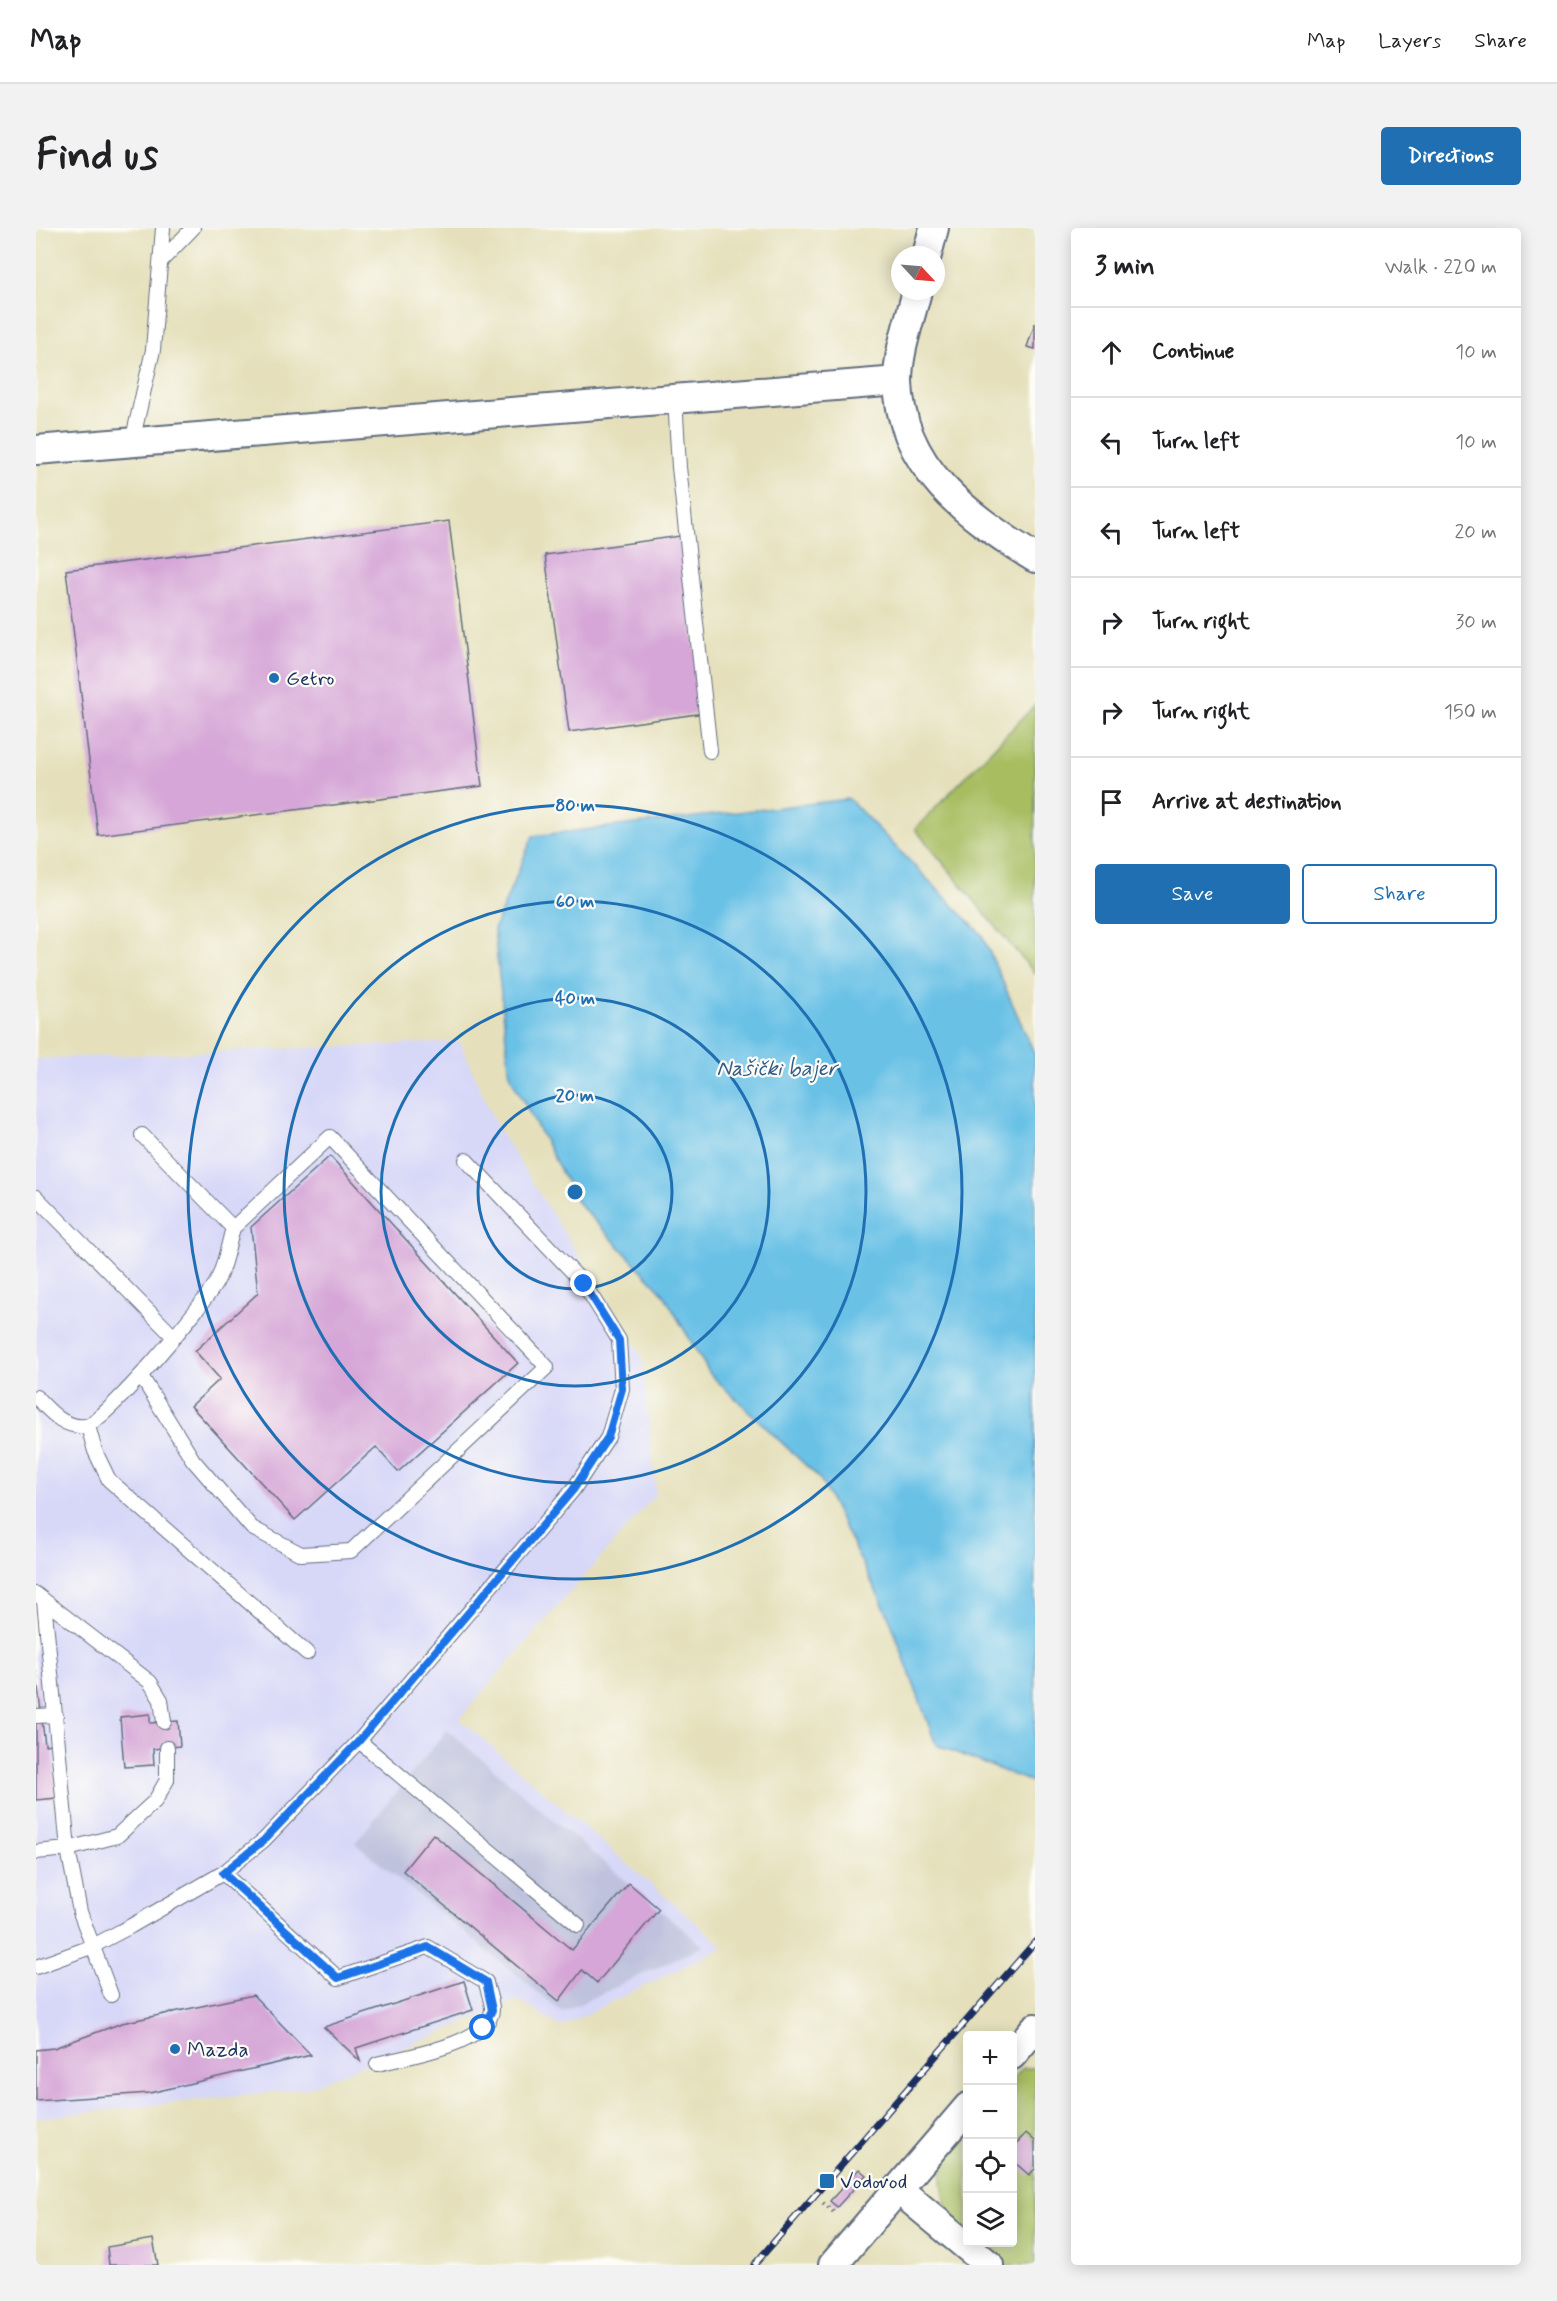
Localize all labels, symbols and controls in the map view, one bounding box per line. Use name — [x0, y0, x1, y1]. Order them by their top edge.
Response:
text: Map — [30, 23, 81, 60]
text: Map — [1307, 27, 1345, 55]
text: Layers — [1378, 27, 1441, 55]
text: Share — [1474, 27, 1527, 55]
button: Directions — [1381, 127, 1521, 185]
text: Find us — [36, 129, 158, 184]
north arrow — [891, 246, 945, 300]
text: 3 min — [1095, 250, 1155, 284]
text: Walk · 220 m — [1385, 254, 1497, 281]
icon: ahead — [1095, 336, 1128, 369]
text: Continue — [1152, 338, 1234, 366]
text: 10 m — [1455, 339, 1497, 366]
icon: left — [1095, 426, 1128, 459]
text: Turn left — [1152, 428, 1240, 456]
text: 10 m — [1455, 429, 1497, 456]
icon: left — [1095, 516, 1128, 549]
text: Turn left — [1152, 518, 1240, 546]
text: 20 m — [1454, 519, 1497, 546]
icon: right — [1095, 606, 1128, 639]
text: Turn right — [1152, 608, 1250, 636]
text: 30 m — [1455, 609, 1497, 636]
place label: Getro — [286, 665, 334, 693]
marker: Getro — [267, 671, 281, 685]
icon: right — [1095, 696, 1128, 729]
text: Turn right — [1152, 698, 1250, 726]
text: 150 m — [1444, 699, 1497, 726]
icon: arrive — [1095, 786, 1128, 819]
text: Arrive at destination — [1152, 788, 1342, 816]
text: 80 m — [555, 794, 595, 818]
button: Save — [1095, 864, 1290, 924]
button: Share — [1302, 864, 1497, 924]
text: 60 m — [556, 890, 594, 914]
text: 40 m — [555, 987, 595, 1011]
water label: Našički bajer — [717, 1055, 840, 1083]
text: 20 m — [556, 1084, 594, 1108]
centre of rings — [565, 1182, 585, 1202]
route end — [570, 1270, 596, 1296]
route start — [469, 2014, 495, 2040]
map controls — [963, 2031, 1017, 2247]
button: + — [963, 2031, 1017, 2085]
place label: Mazda — [187, 2036, 249, 2064]
marker: Mazda — [168, 2042, 182, 2056]
button: − — [963, 2085, 1017, 2139]
button: locate — [963, 2139, 1017, 2193]
place label: Vodovod — [840, 2168, 907, 2196]
marker: Vodovod — [818, 2172, 836, 2190]
button: layers — [963, 2193, 1017, 2247]

